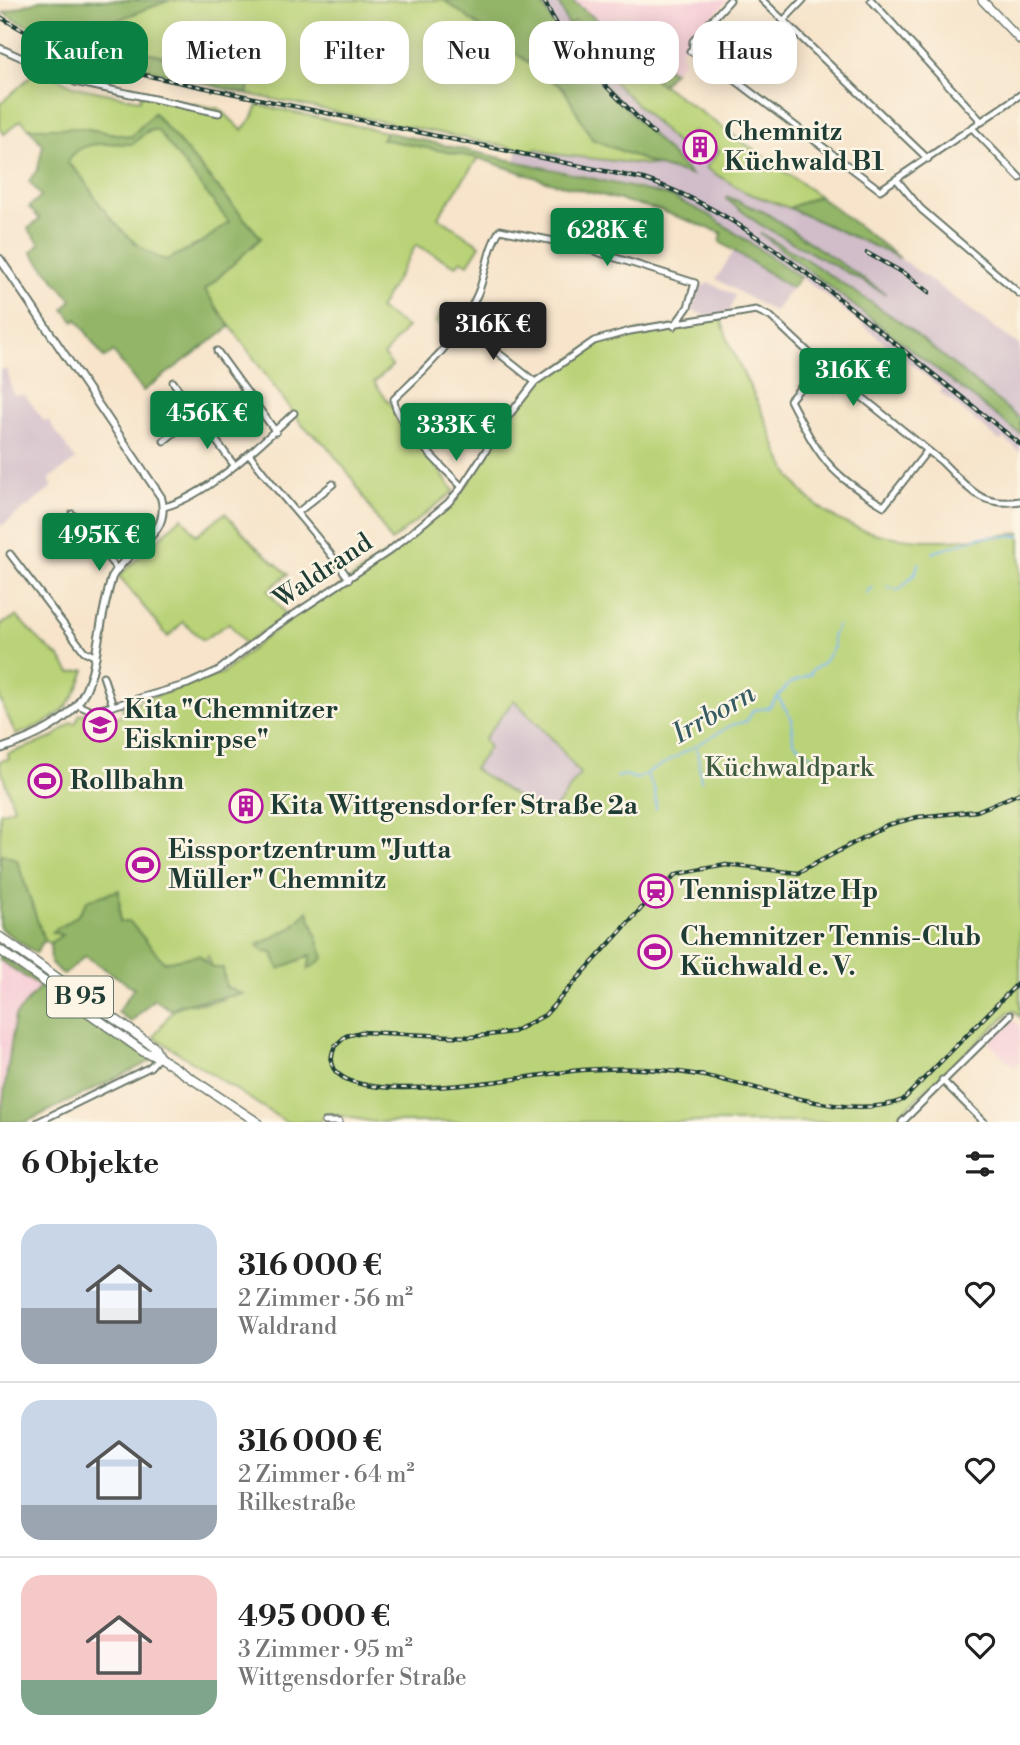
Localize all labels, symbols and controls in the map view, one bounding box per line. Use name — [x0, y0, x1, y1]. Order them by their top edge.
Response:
chip: Kaufen — [21, 21, 148, 84]
chip: Mieten — [162, 21, 286, 84]
chip: Filter — [300, 21, 409, 84]
chip: Neu — [423, 21, 515, 84]
chip: Wohnung — [529, 21, 679, 84]
chip: Haus — [693, 21, 797, 84]
place label: Chemnitz Küchwald B1 — [724, 116, 884, 178]
building icon: Chemnitz Küchwald B1 — [681, 128, 719, 166]
pin: 628K € — [550, 208, 664, 268]
text: 628K € — [567, 217, 647, 245]
pin: 316K € — [436, 302, 550, 362]
text: 316K € — [455, 311, 531, 339]
pin: 316K € — [796, 348, 910, 408]
text: 316K € — [815, 357, 891, 385]
pin: 456K € — [150, 392, 264, 451]
text: 456K € — [166, 400, 248, 428]
pin: 333K € — [399, 404, 513, 463]
text: 333K € — [417, 412, 495, 440]
pin: 495K € — [42, 514, 156, 573]
text: 495K € — [58, 522, 140, 550]
street label: Waldrand — [267, 526, 379, 616]
water label: Irrborn — [665, 676, 762, 752]
place label: Kita "Chemnitzer Eisknirpse" — [124, 694, 338, 756]
school or university icon: Kita "Chemnitzer Eisknirpse" — [81, 706, 119, 744]
park label: Küchwaldpark — [705, 752, 875, 784]
sports icon: Rollbahn — [26, 762, 64, 800]
place label: Rollbahn — [70, 765, 184, 797]
building icon: Kita Wittgensdorfer Straße 2a — [227, 787, 265, 825]
place label: Kita Wittgensdorfer Straße 2a — [270, 790, 639, 822]
place label: Eissportzentrum "Jutta Müller" Chemnitz — [168, 834, 452, 896]
sports icon: Eissportzentrum "Jutta Müller" Chemnitz — [124, 846, 162, 884]
station icon: Tennisplätze Hp — [637, 872, 675, 910]
place label: Tennisplätze Hp — [680, 875, 878, 907]
place label: Chemnitzer Tennis-Club Küchwald e. V. — [680, 921, 981, 983]
sports icon: Chemnitzer Tennis-Club Küchwald e. V. — [636, 933, 674, 971]
road number: B 95 — [47, 976, 113, 1017]
text: 6 Objekte — [21, 1145, 159, 1183]
icon: filters — [961, 1145, 999, 1183]
text: 316 000 € — [238, 1247, 382, 1285]
icon: home — [77, 1252, 161, 1336]
icon: heart — [961, 1275, 999, 1313]
text: 2 Zimmer · 56 m² — [238, 1285, 413, 1313]
text: Waldrand — [238, 1313, 337, 1341]
text: 316 000 € — [238, 1423, 382, 1461]
icon: home — [77, 1428, 161, 1512]
icon: heart — [961, 1451, 999, 1489]
text: 2 Zimmer · 64 m² — [238, 1461, 415, 1489]
text: Rilkestraße — [238, 1489, 356, 1517]
text: 495 000 € — [238, 1598, 390, 1636]
icon: home — [77, 1603, 161, 1687]
icon: heart — [961, 1626, 999, 1664]
text: 3 Zimmer · 95 m² — [238, 1636, 413, 1664]
text: Wittgensdorfer Straße — [238, 1664, 467, 1692]

